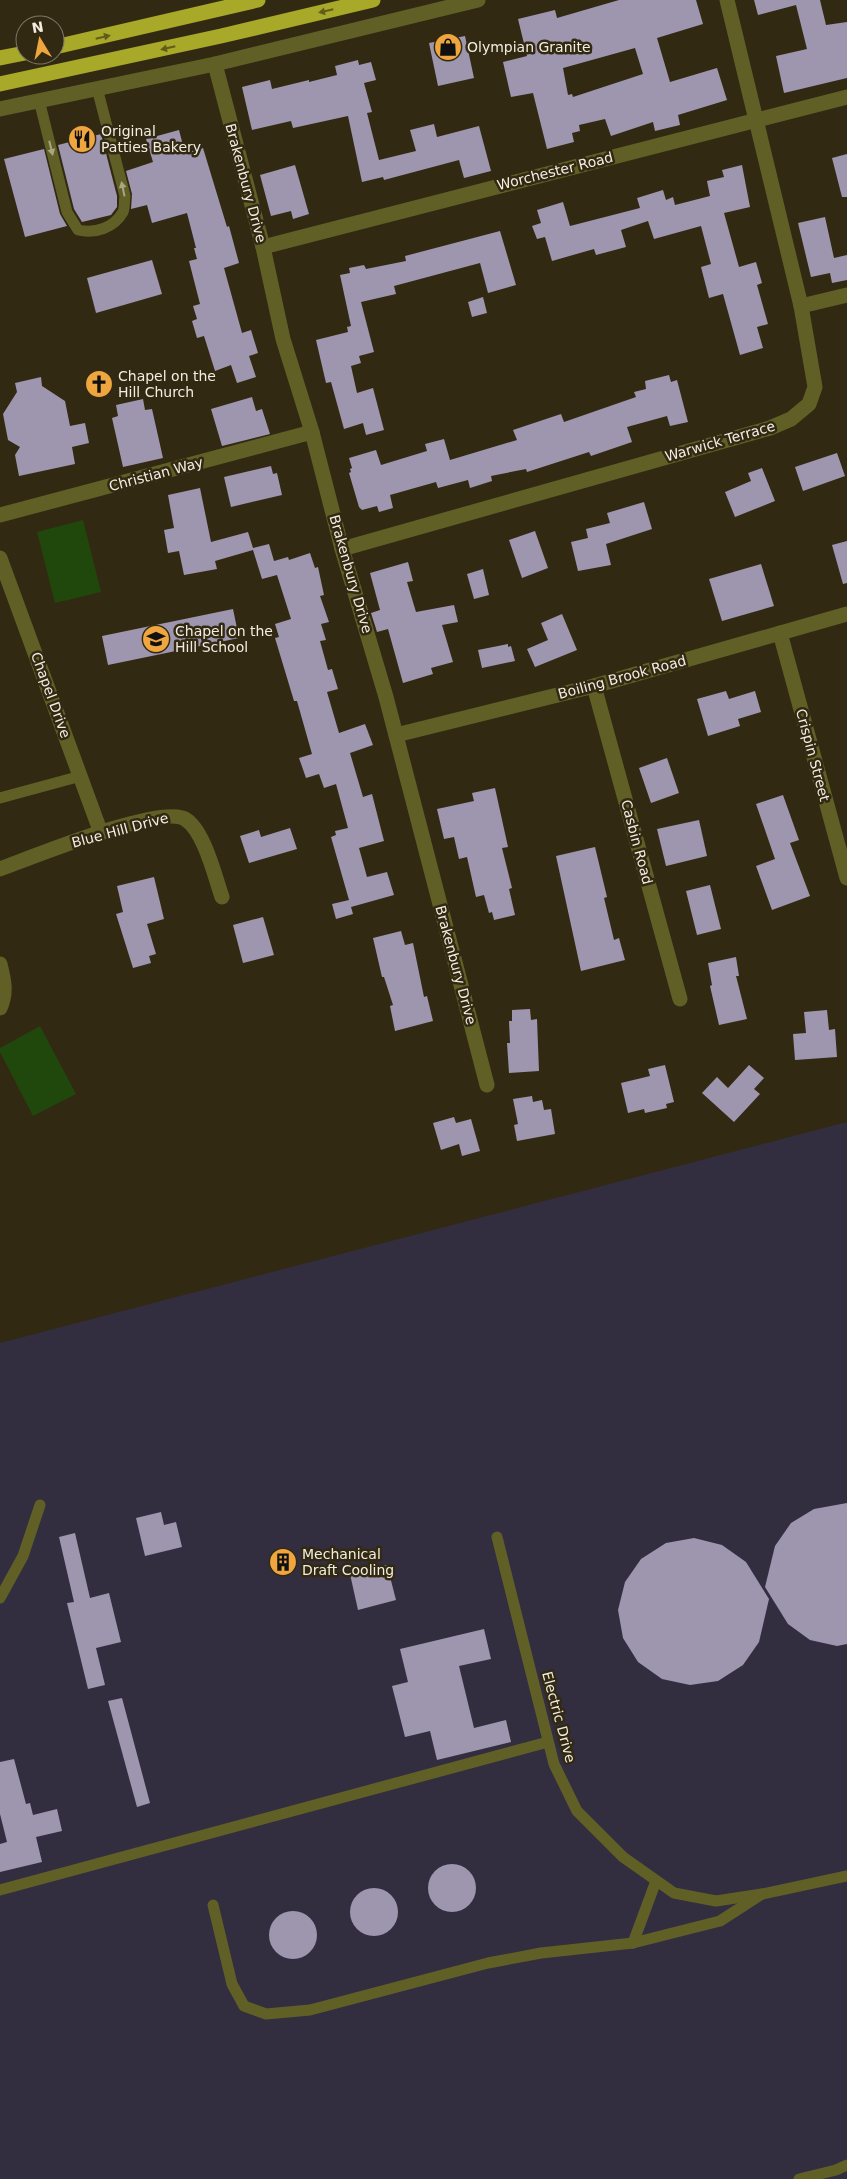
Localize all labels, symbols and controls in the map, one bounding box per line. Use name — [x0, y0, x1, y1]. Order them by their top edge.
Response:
one-way arrow — [318, 7, 333, 15]
north arrow — [15, 15, 65, 65]
text: N — [31, 18, 45, 36]
shop icon: Olympian Granite — [433, 32, 463, 62]
one-way arrow — [95, 33, 110, 41]
place label: Olympian Granite — [467, 39, 591, 55]
one-way arrow — [160, 44, 175, 52]
street label: Brakenbury Drive — [222, 122, 270, 244]
place label: Original Patties Bakery — [101, 123, 201, 155]
restaurant icon: Original Patties Bakery — [67, 124, 97, 154]
one-way arrow — [47, 140, 55, 155]
street label: Worchester Road — [495, 149, 615, 193]
one-way arrow — [118, 181, 126, 197]
place label: Chapel on the Hill Church — [118, 368, 216, 400]
church icon: Chapel on the Hill Church — [84, 369, 114, 399]
street label: Warwick Terrace — [663, 418, 777, 464]
street label: Christian Way — [107, 454, 205, 494]
street label: Brakenbury Drive — [326, 513, 376, 635]
place label: Chapel on the Hill School — [175, 623, 273, 655]
school or university icon: Chapel on the Hill School — [141, 624, 171, 654]
street label: Chapel Drive — [28, 650, 74, 740]
street label: Boiling Brook Road — [556, 652, 688, 702]
street label: Crispin Street — [793, 707, 833, 804]
street label: Casbin Road — [618, 798, 656, 886]
street label: Blue Hill Drive — [70, 809, 170, 851]
street label: Brakenbury Drive — [432, 904, 480, 1026]
place label: Mechanical Draft Cooling — [302, 1546, 394, 1578]
building icon: Mechanical Draft Cooling — [268, 1547, 298, 1577]
street label: Electric Drive — [539, 1670, 579, 1764]

